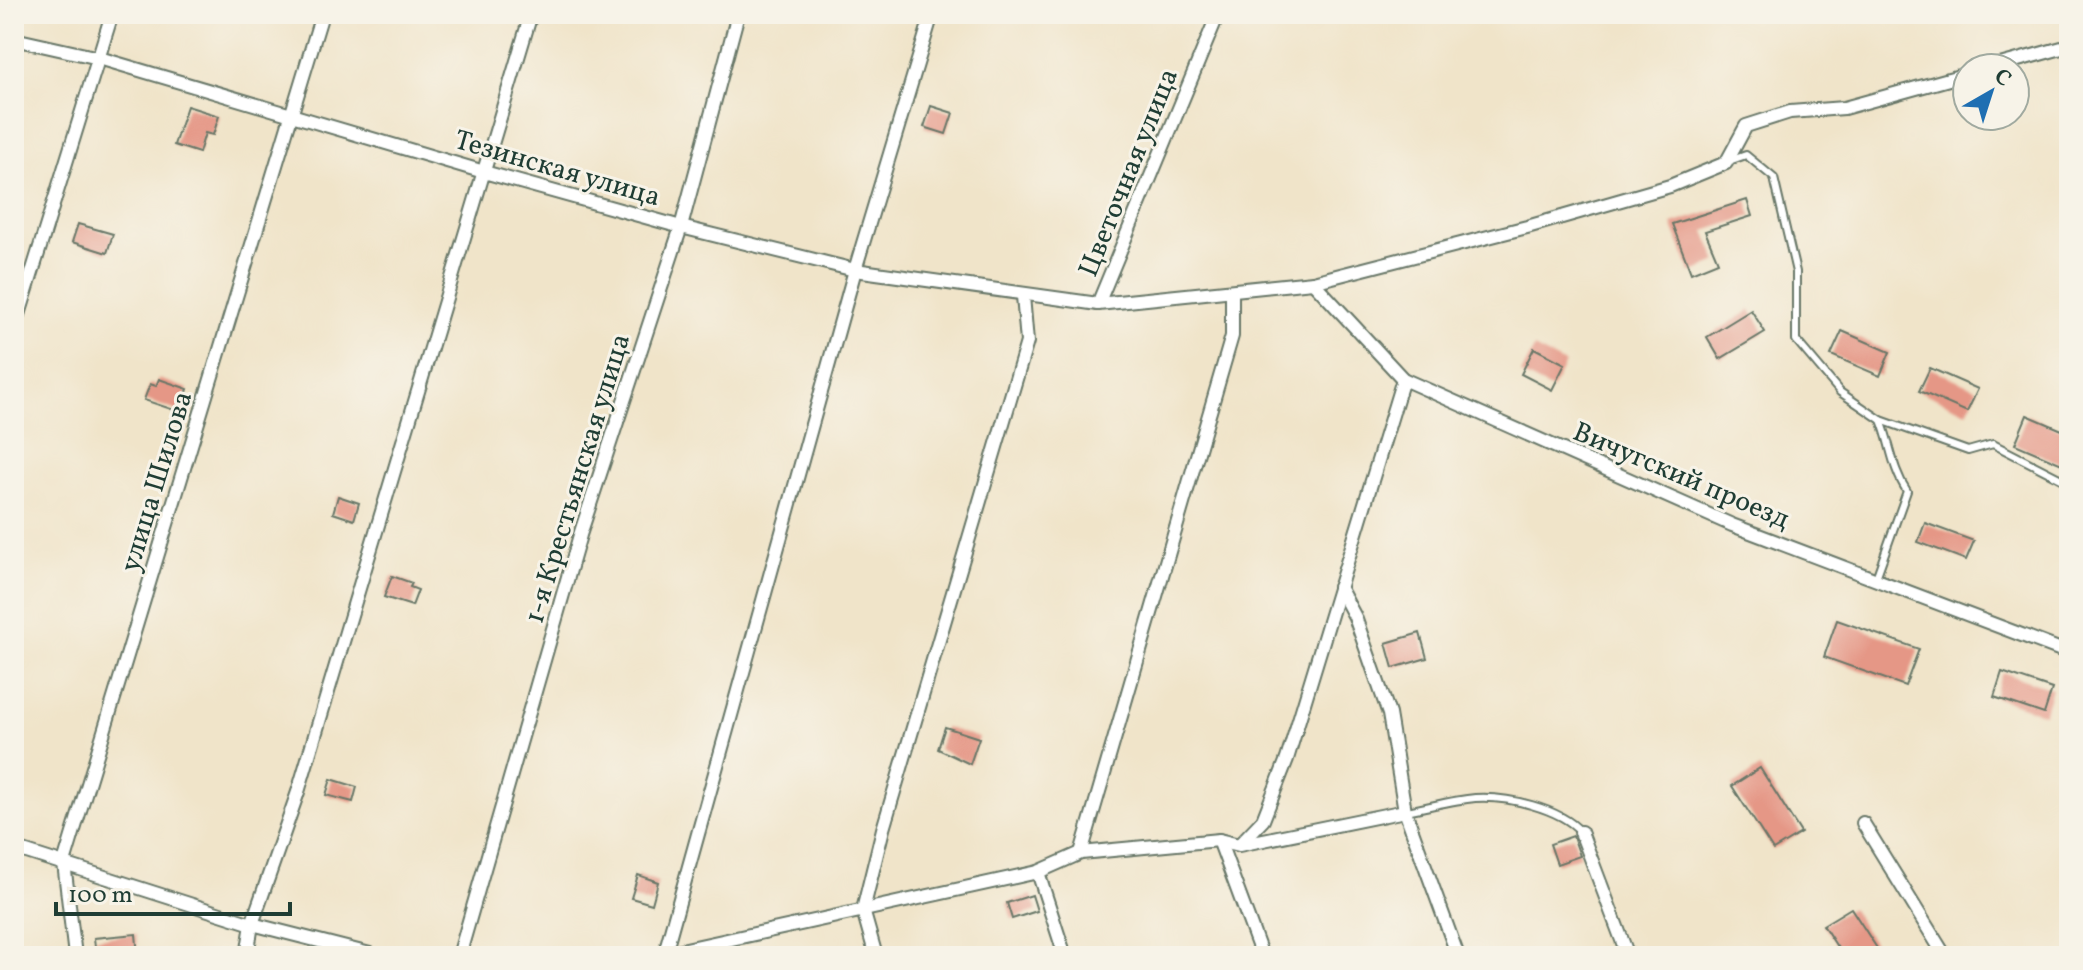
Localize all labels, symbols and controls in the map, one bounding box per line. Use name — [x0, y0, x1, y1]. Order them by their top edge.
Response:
north arrow — [1951, 52, 2031, 132]
text: С — [1987, 62, 2017, 95]
street label: Цветочная улица — [1070, 63, 1189, 283]
street label: Тезинская улица — [450, 121, 665, 217]
street label: 1-я Крестьянская улица — [516, 329, 641, 629]
street label: улица Шилова — [111, 387, 203, 577]
street label: Вичугский проезд — [1567, 413, 1796, 540]
scale bar — [56, 866, 290, 916]
text: 100 m — [68, 879, 133, 913]

